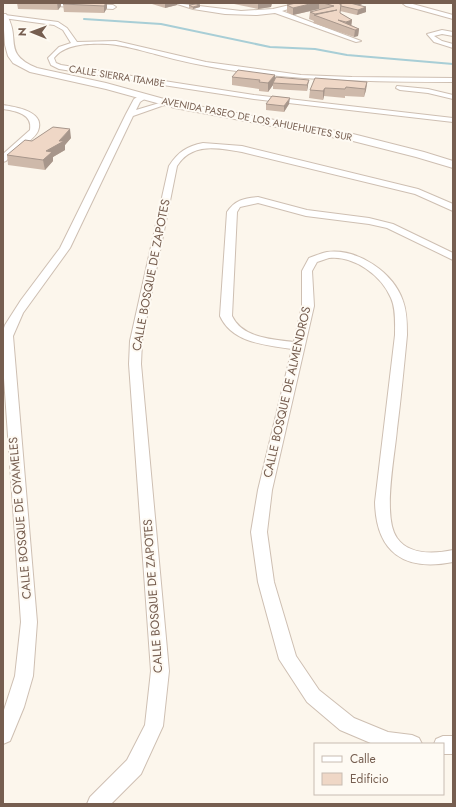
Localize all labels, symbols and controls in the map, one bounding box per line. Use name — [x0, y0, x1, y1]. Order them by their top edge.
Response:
north arrow — [12, 12, 52, 52]
text: N — [14, 27, 30, 36]
street label: CALLE SIERRA ITAMBE — [68, 61, 166, 91]
street label: AVENIDA PASEO DE LOS AHUEHUETES SUR — [161, 93, 354, 145]
street label: CALLE BOSQUE DE ZAPOTES — [127, 197, 175, 352]
street label: CALLE BOSQUE DE ALMENDROS — [259, 304, 316, 479]
street label: CALLE BOSQUE DE OYAMELES — [4, 436, 36, 600]
street label: CALLE BOSQUE DE ZAPOTES — [139, 518, 167, 674]
legend — [314, 743, 444, 795]
text: Calle — [350, 750, 376, 768]
text: Edificio — [350, 770, 389, 788]

